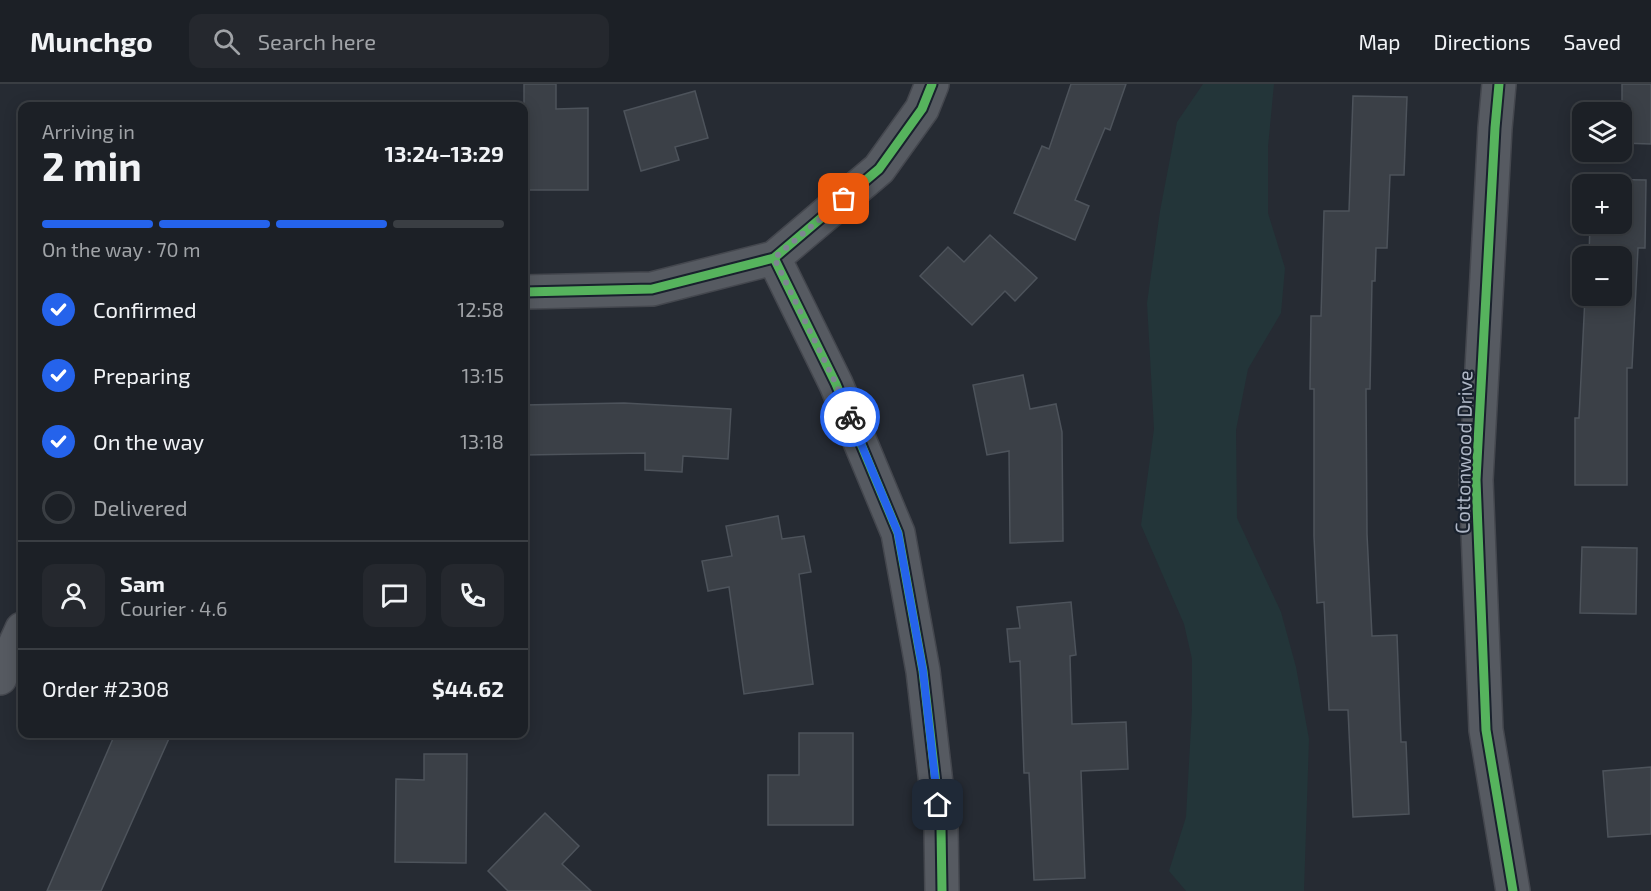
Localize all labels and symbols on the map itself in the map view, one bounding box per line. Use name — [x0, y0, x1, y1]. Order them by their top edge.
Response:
pin — [818, 173, 869, 224]
street label: Cottonwood Drive — [1450, 370, 1476, 534]
courier — [820, 387, 880, 447]
pin — [912, 779, 963, 830]

